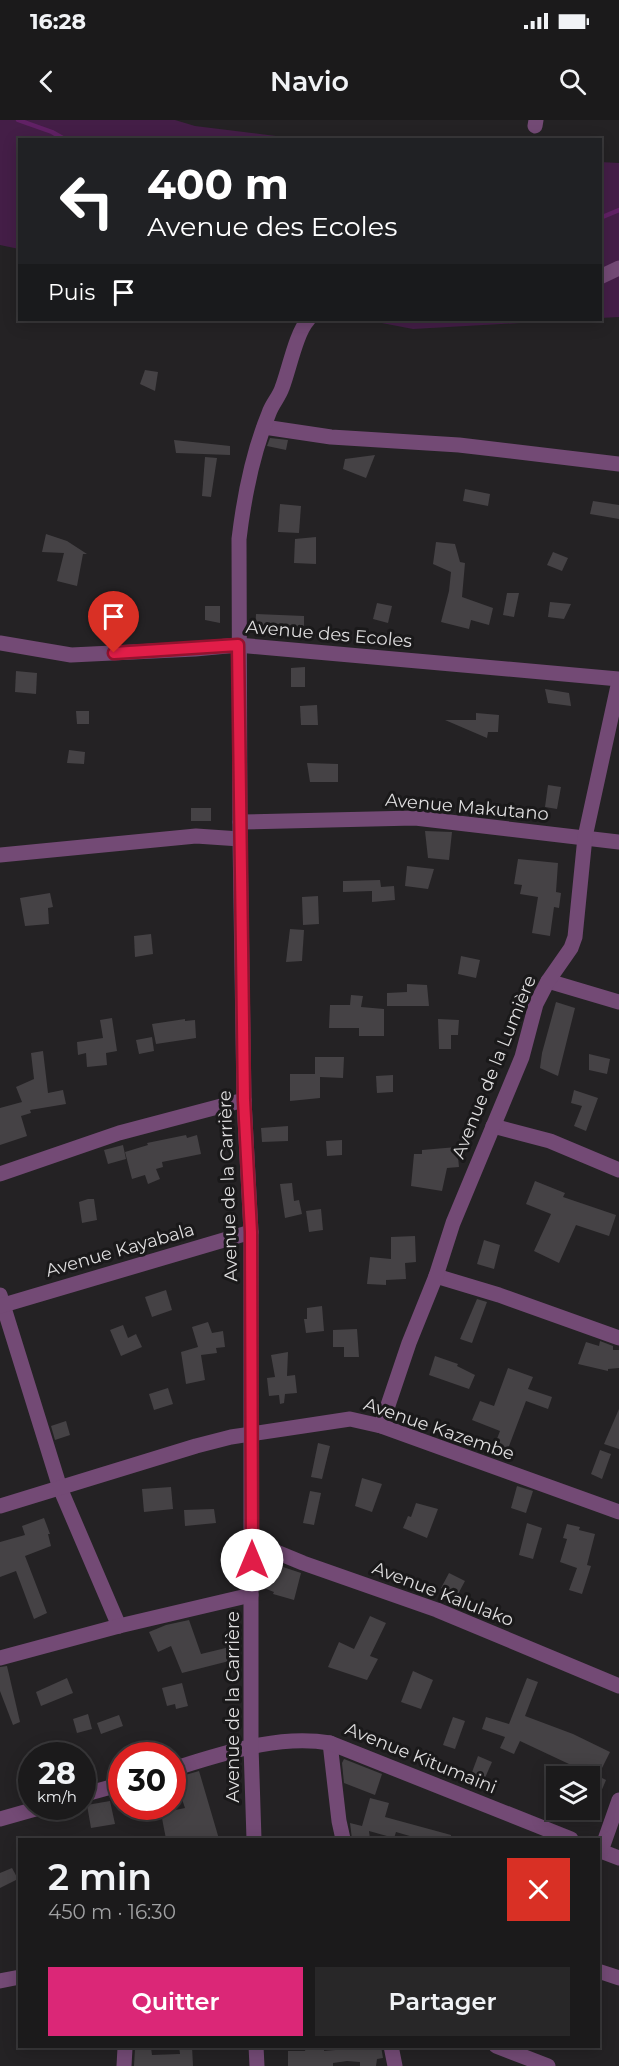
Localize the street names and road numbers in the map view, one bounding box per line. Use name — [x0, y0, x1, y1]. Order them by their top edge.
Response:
street label: Avenue des Ecoles — [245, 616, 413, 652]
street label: Avenue Makutano — [384, 789, 550, 825]
street label: Avenue de la Lumière — [447, 972, 541, 1162]
street label: Avenue de la Carrière — [214, 1090, 242, 1282]
street label: Avenue Kayabala — [43, 1218, 197, 1282]
street label: Avenue Kazembe — [361, 1393, 517, 1465]
street label: Avenue Kalulako — [369, 1557, 517, 1631]
street label: Avenue de la Carrière — [222, 1611, 244, 1803]
street label: Avenue Kitumaini — [342, 1718, 500, 1798]

